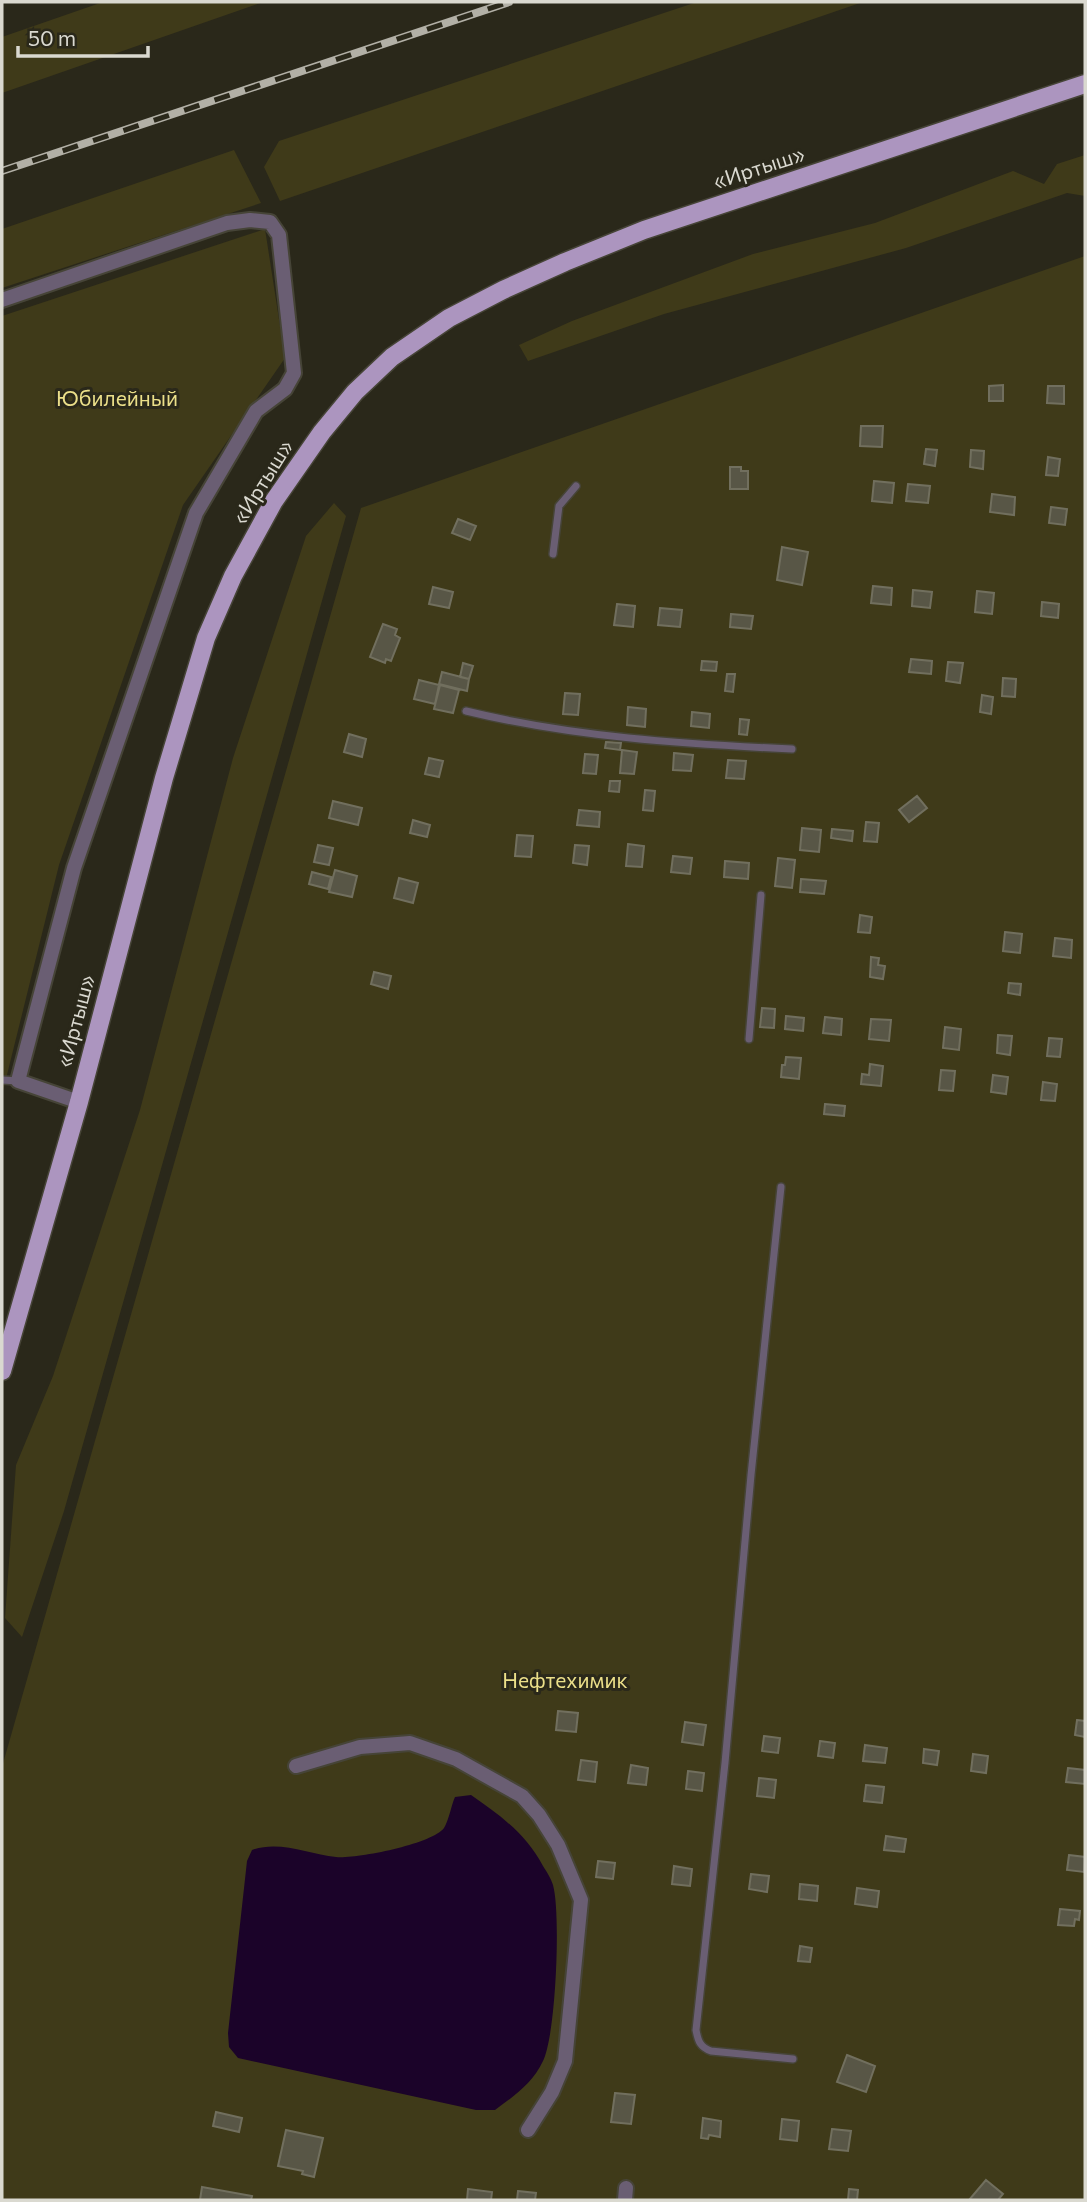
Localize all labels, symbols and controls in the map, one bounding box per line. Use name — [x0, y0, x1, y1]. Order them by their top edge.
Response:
scale bar — [18, 14, 147, 58]
text: 50 m — [28, 25, 76, 50]
street label: «Иртыш» — [710, 140, 807, 193]
park label: Юбилейный — [56, 385, 178, 410]
street label: «Иртыш» — [226, 435, 297, 528]
street label: «Иртыш» — [50, 972, 99, 1069]
park label: Нефтехимик — [502, 1667, 628, 1692]

